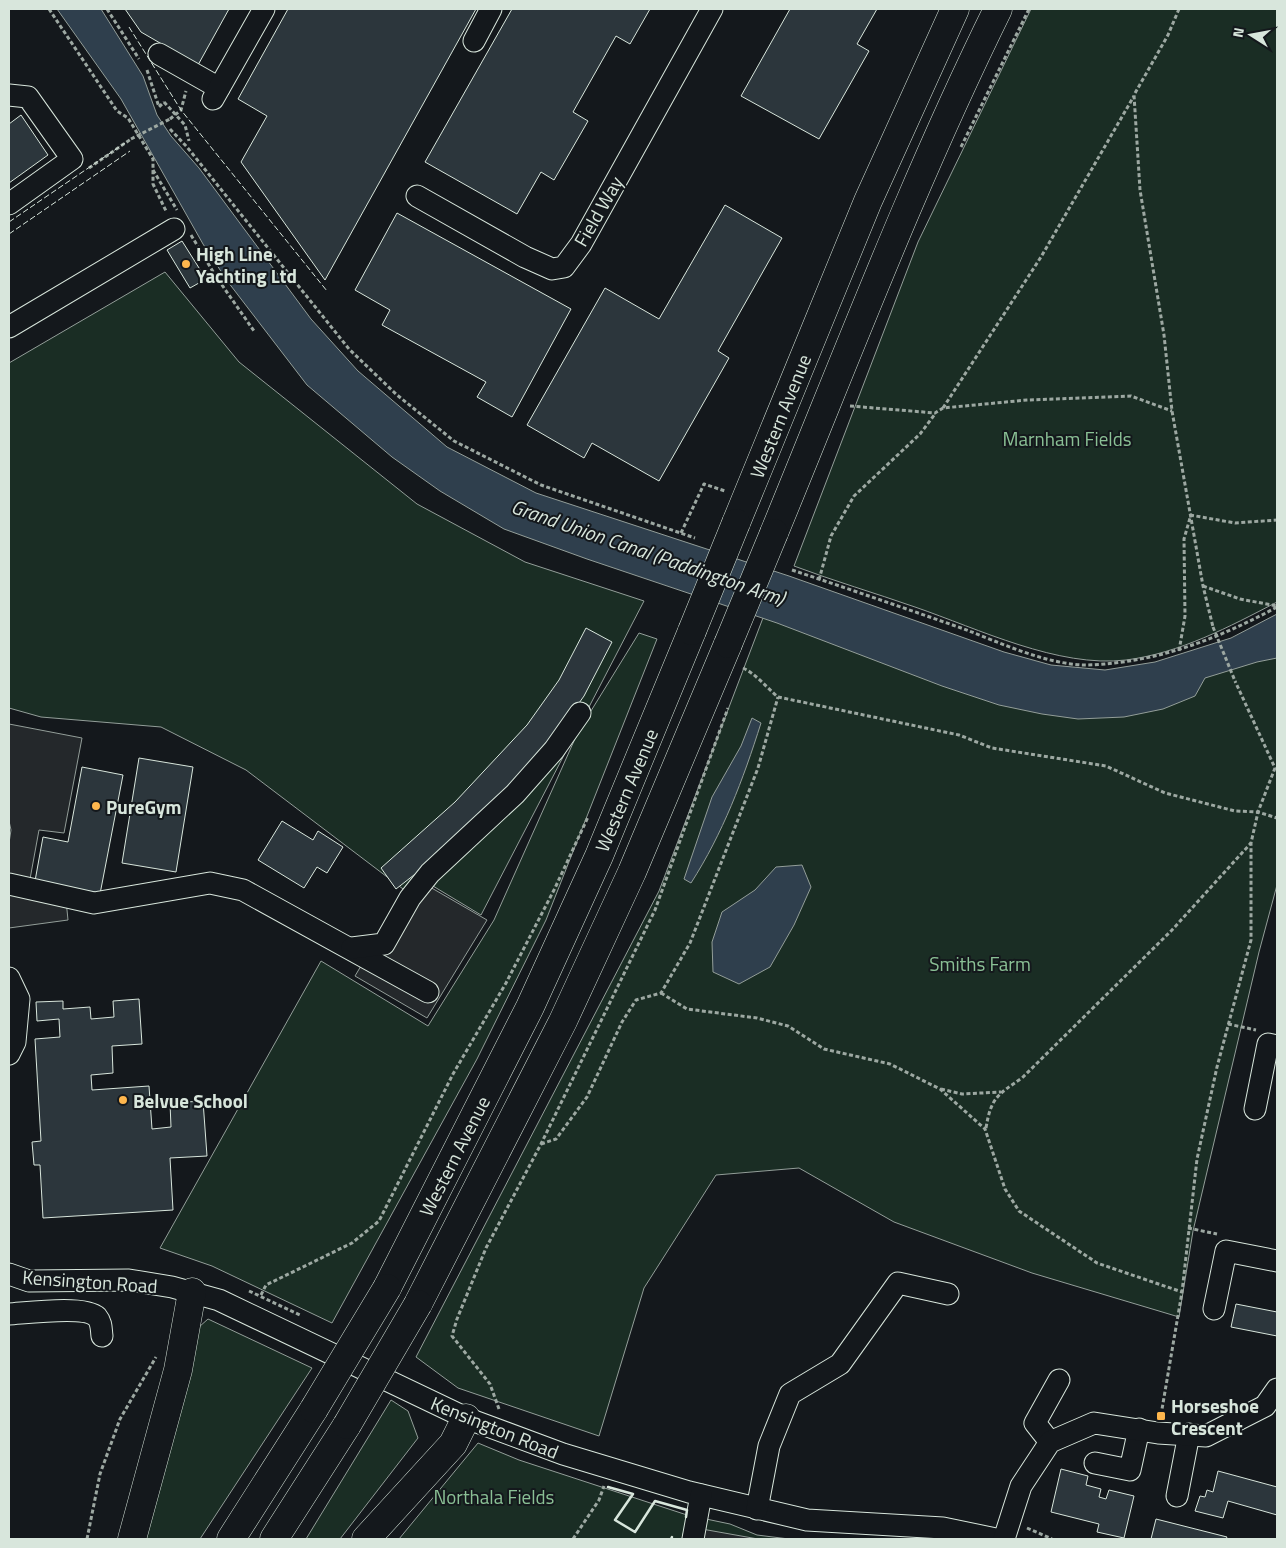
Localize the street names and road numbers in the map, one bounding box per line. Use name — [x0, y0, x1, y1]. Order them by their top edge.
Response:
street label: Field Way — [566, 170, 630, 252]
street label: Western Avenue — [742, 350, 818, 482]
street label: Western Avenue — [587, 724, 665, 856]
street label: Western Avenue — [411, 1091, 497, 1221]
street label: Kensington Road — [21, 1262, 159, 1300]
street label: Kensington Road — [427, 1388, 563, 1466]

